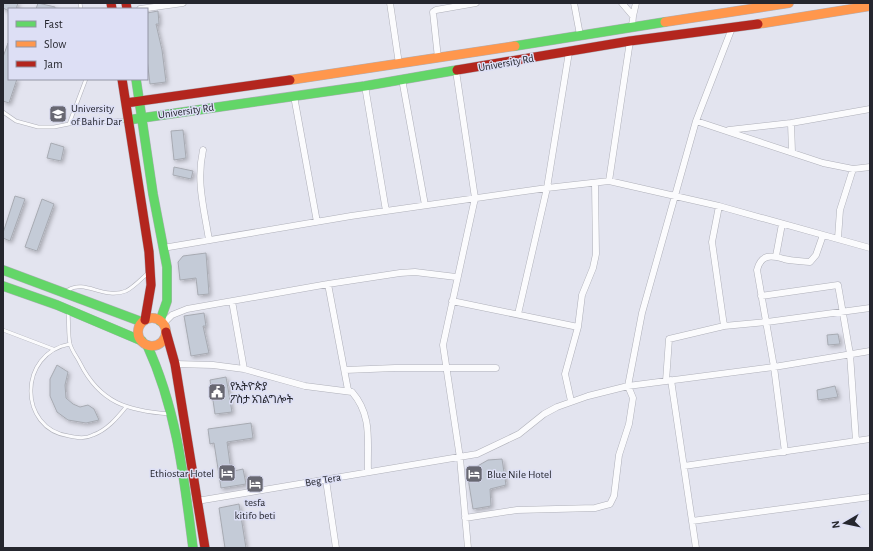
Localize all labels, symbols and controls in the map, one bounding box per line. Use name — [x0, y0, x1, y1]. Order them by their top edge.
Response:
legend — [8, 8, 148, 80]
text: Fast — [44, 18, 63, 30]
text: Slow — [44, 38, 66, 50]
street label: University Rd — [477, 53, 535, 73]
text: Jam — [44, 58, 63, 70]
street label: University Rd — [157, 102, 215, 120]
place label: University of Bahir Dar — [71, 103, 122, 127]
school or university icon: University of Bahir Dar — [48, 104, 68, 124]
place label: የኢትዮጵያ ፖስታ አገልግሎት — [230, 381, 293, 405]
public building icon: የኢትዮጵያ ፖስታ አገልግሎት — [207, 382, 227, 402]
hotel icon: Ethiostar Hotel — [217, 463, 237, 483]
hotel icon: Blue Nile Hotel — [464, 464, 484, 484]
place label: Ethiostar Hotel — [150, 468, 214, 479]
place label: Blue Nile Hotel — [487, 469, 552, 480]
street label: Beg Tera — [304, 471, 342, 489]
hotel icon: tesfa kitifo beti — [245, 474, 265, 494]
place label: tesfa kitifo beti — [234, 497, 276, 521]
north arrow — [825, 503, 865, 543]
text: N — [830, 520, 842, 529]

